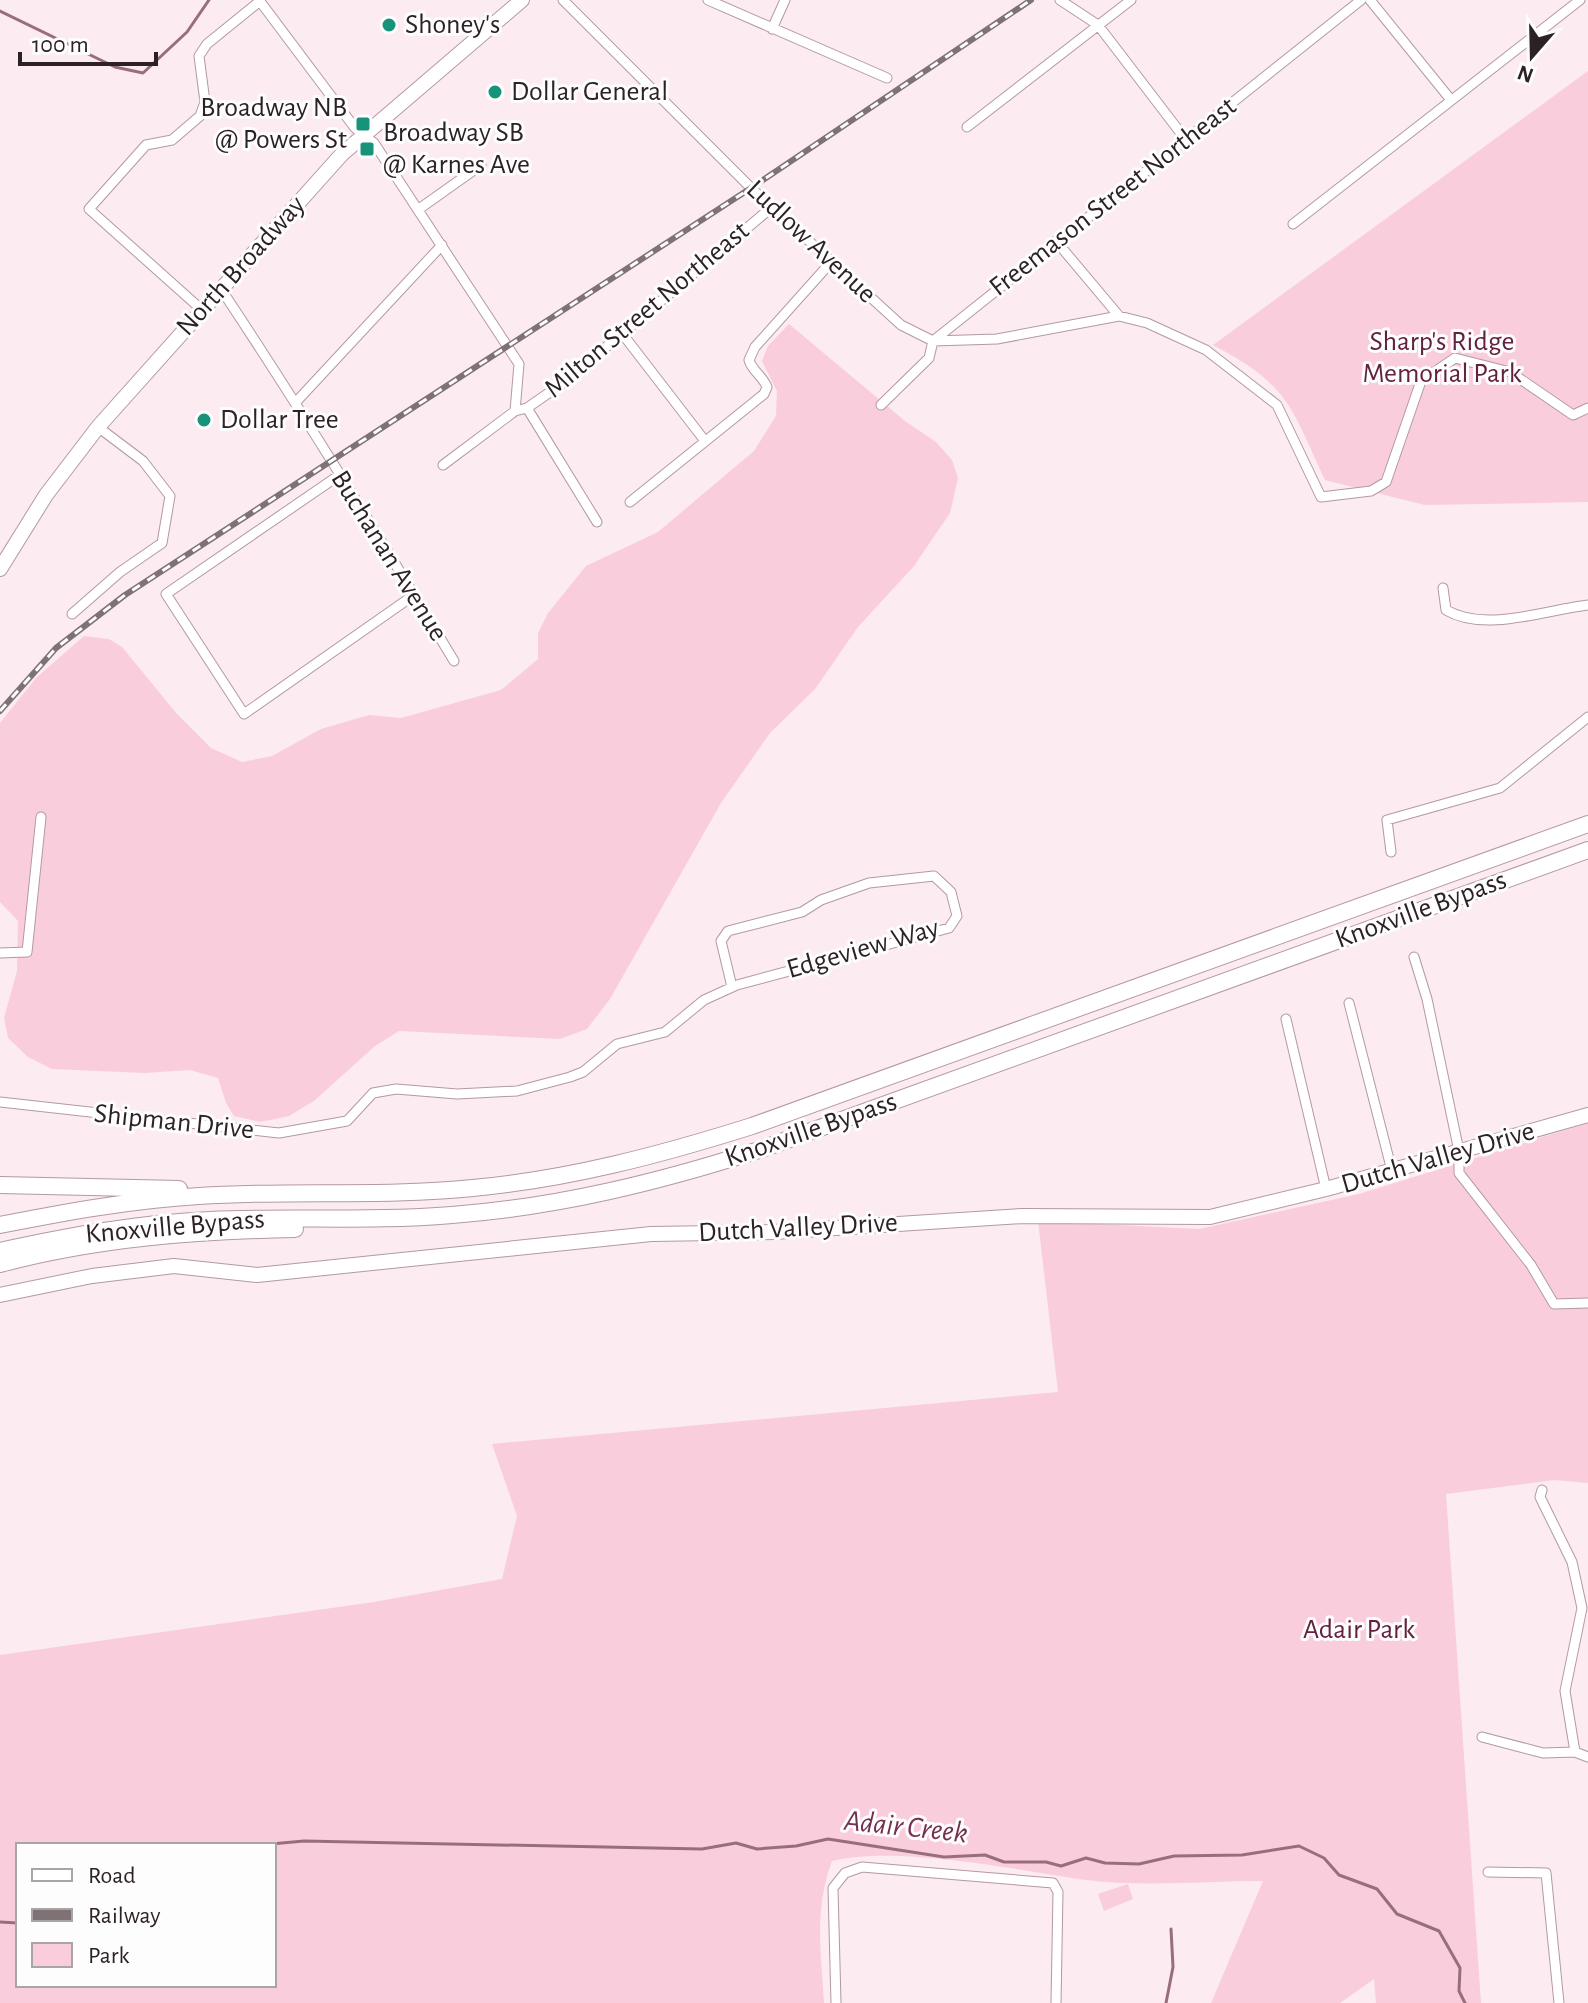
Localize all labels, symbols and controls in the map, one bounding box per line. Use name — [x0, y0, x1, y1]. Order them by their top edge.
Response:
place label: Shoney's — [405, 11, 500, 39]
scale bar — [20, 16, 156, 66]
marker: Shoney's — [380, 16, 398, 34]
north arrow — [1492, 16, 1572, 96]
text: 100 m — [32, 33, 89, 57]
text: N — [1515, 61, 1536, 87]
place label: Dollar General — [511, 78, 668, 106]
marker: Dollar General — [486, 83, 504, 101]
street label: Freemason Street Northeast — [984, 92, 1242, 302]
place label: Broadway NB @ Powers St — [200, 94, 347, 154]
marker: Broadway NB @ Powers St — [354, 115, 372, 133]
place label: Broadway SB @ Karnes Ave — [383, 119, 530, 179]
marker: Broadway SB @ Karnes Ave — [358, 140, 376, 158]
street label: Ludlow Avenue — [741, 175, 881, 309]
street label: North Broadway — [171, 191, 311, 341]
street label: Milton Street Northeast — [540, 217, 755, 403]
park label: Sharp's Ridge Memorial Park — [1363, 328, 1522, 388]
place label: Dollar Tree — [220, 406, 339, 434]
marker: Dollar Tree — [195, 411, 213, 429]
street label: Buchanan Avenue — [325, 466, 453, 646]
street label: Knoxville Bypass — [1332, 866, 1510, 954]
street label: Edgeview Way — [784, 914, 942, 984]
street label: Knoxville Bypass — [721, 1087, 901, 1173]
street label: Shipman Drive — [93, 1100, 255, 1144]
street label: Dutch Valley Drive — [1338, 1117, 1538, 1199]
street label: Knoxville Bypass — [84, 1205, 266, 1249]
street label: Dutch Valley Drive — [698, 1209, 898, 1247]
park label: Adair Park — [1303, 1616, 1415, 1644]
water label: Adair Creek — [842, 1806, 969, 1848]
legend — [16, 1843, 276, 1987]
text: Road — [88, 1864, 136, 1888]
text: Railway — [88, 1904, 160, 1928]
text: Park — [88, 1944, 129, 1968]

